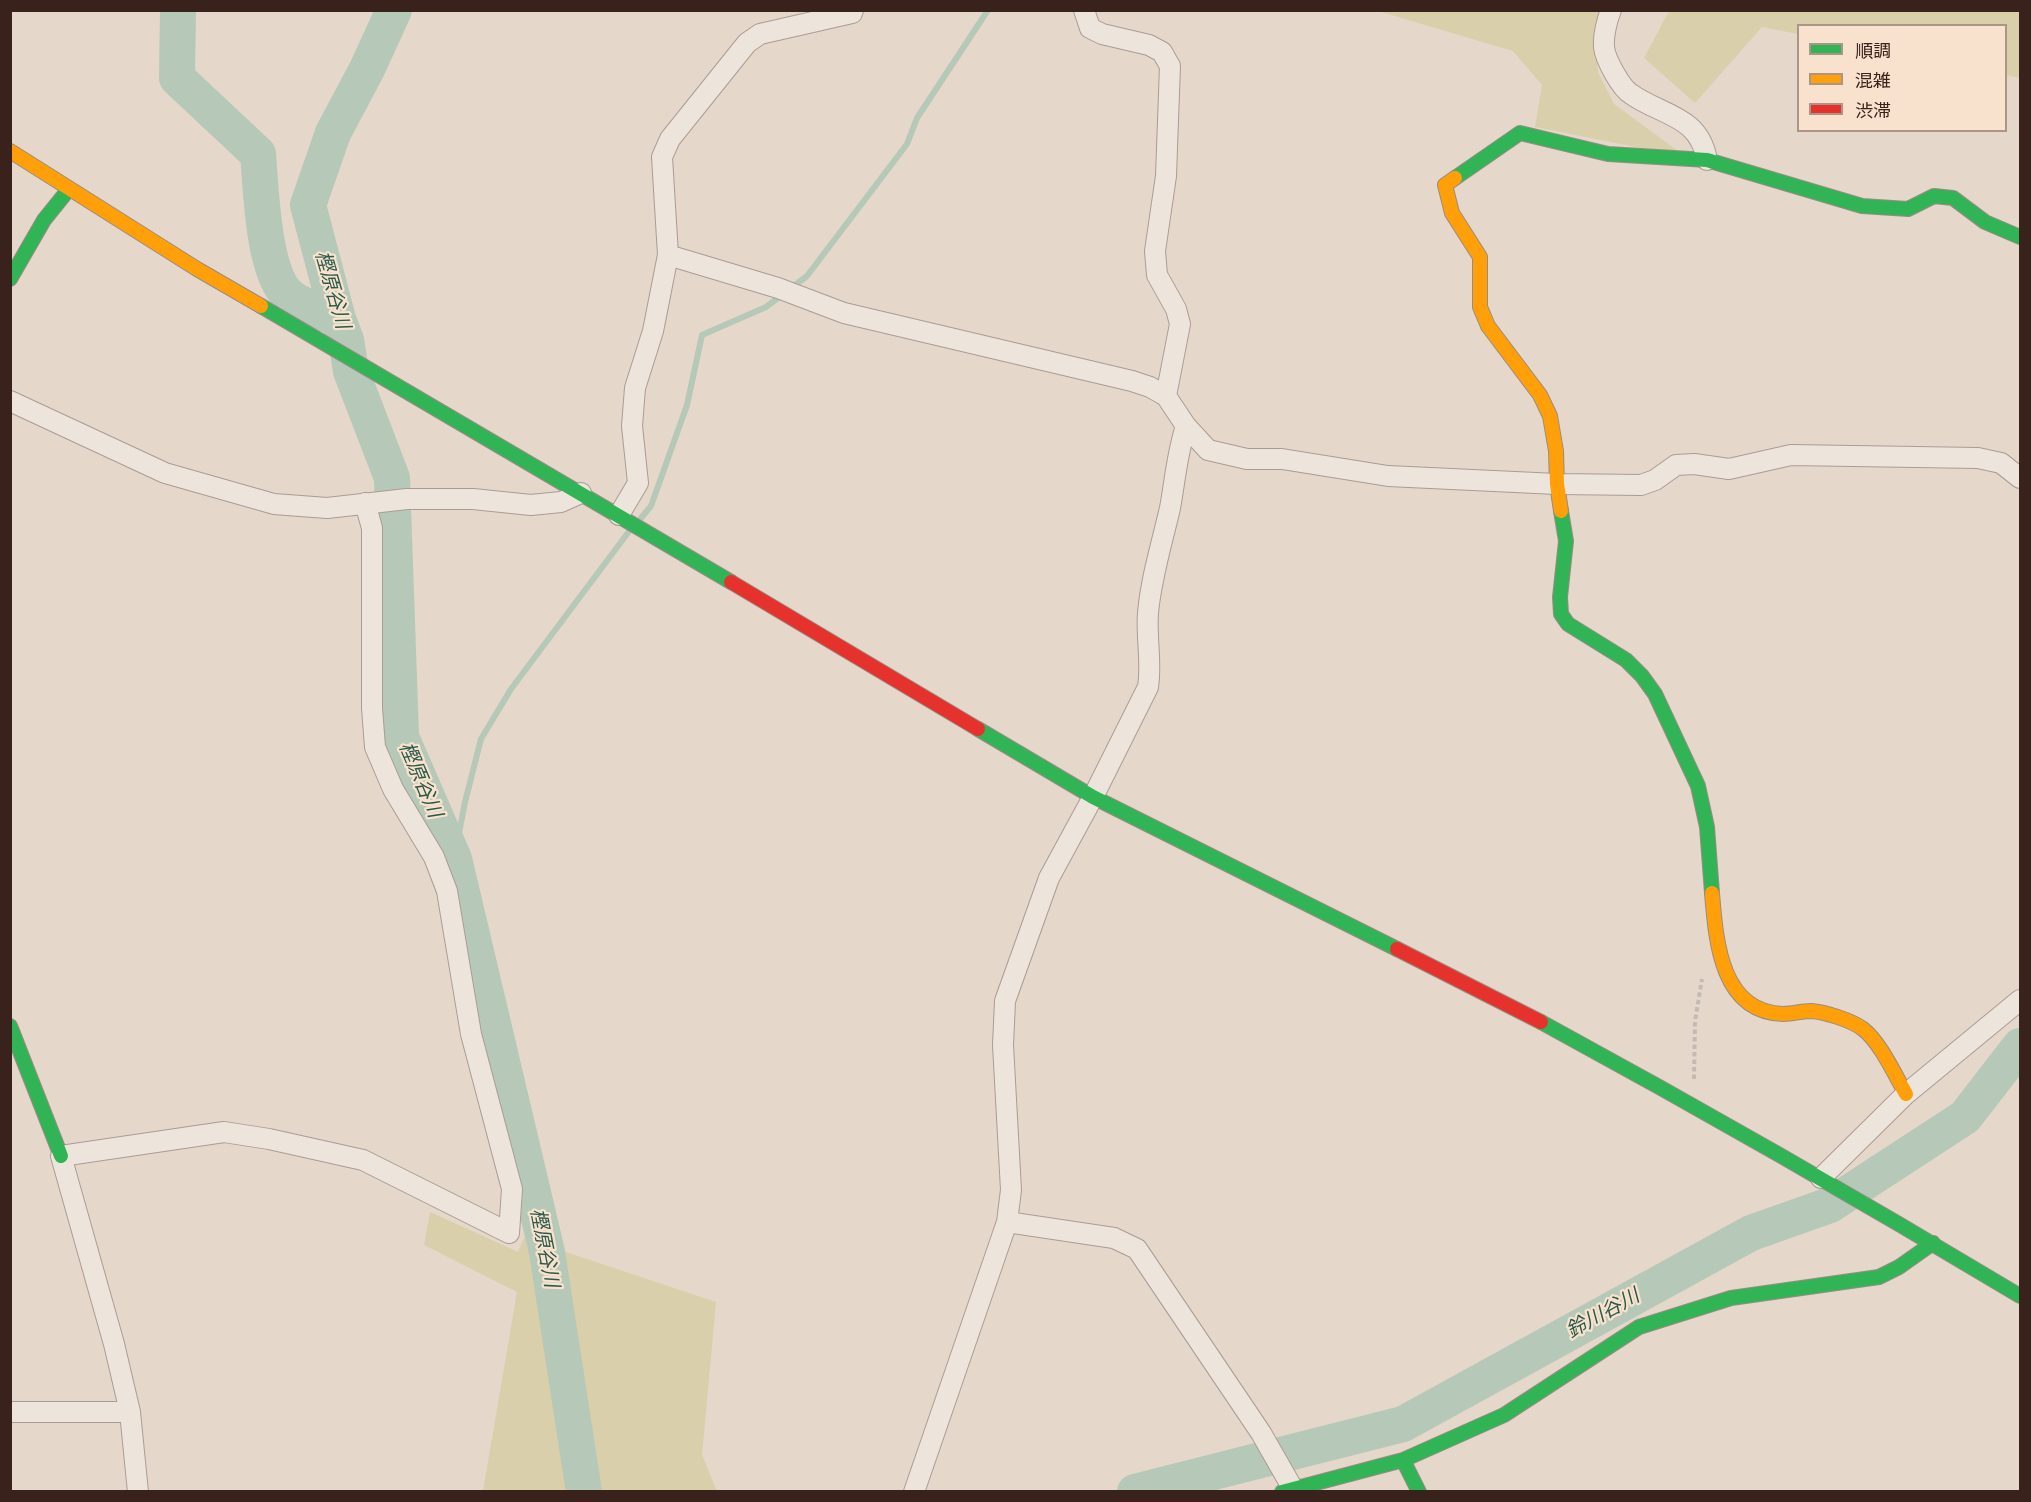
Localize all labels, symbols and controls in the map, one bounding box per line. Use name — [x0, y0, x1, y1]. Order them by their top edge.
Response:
legend — [1797, 24, 2007, 132]
text: 順調 — [1855, 40, 1891, 62]
text: 混雑 — [1855, 70, 1891, 92]
text: 渋滞 — [1855, 100, 1891, 122]
water label: 樫原谷川 — [309, 248, 355, 332]
water label: 樫原谷川 — [393, 738, 447, 822]
water label: 樫原谷川 — [525, 1206, 563, 1290]
water label: 鈴川谷川 — [1562, 1284, 1644, 1344]

